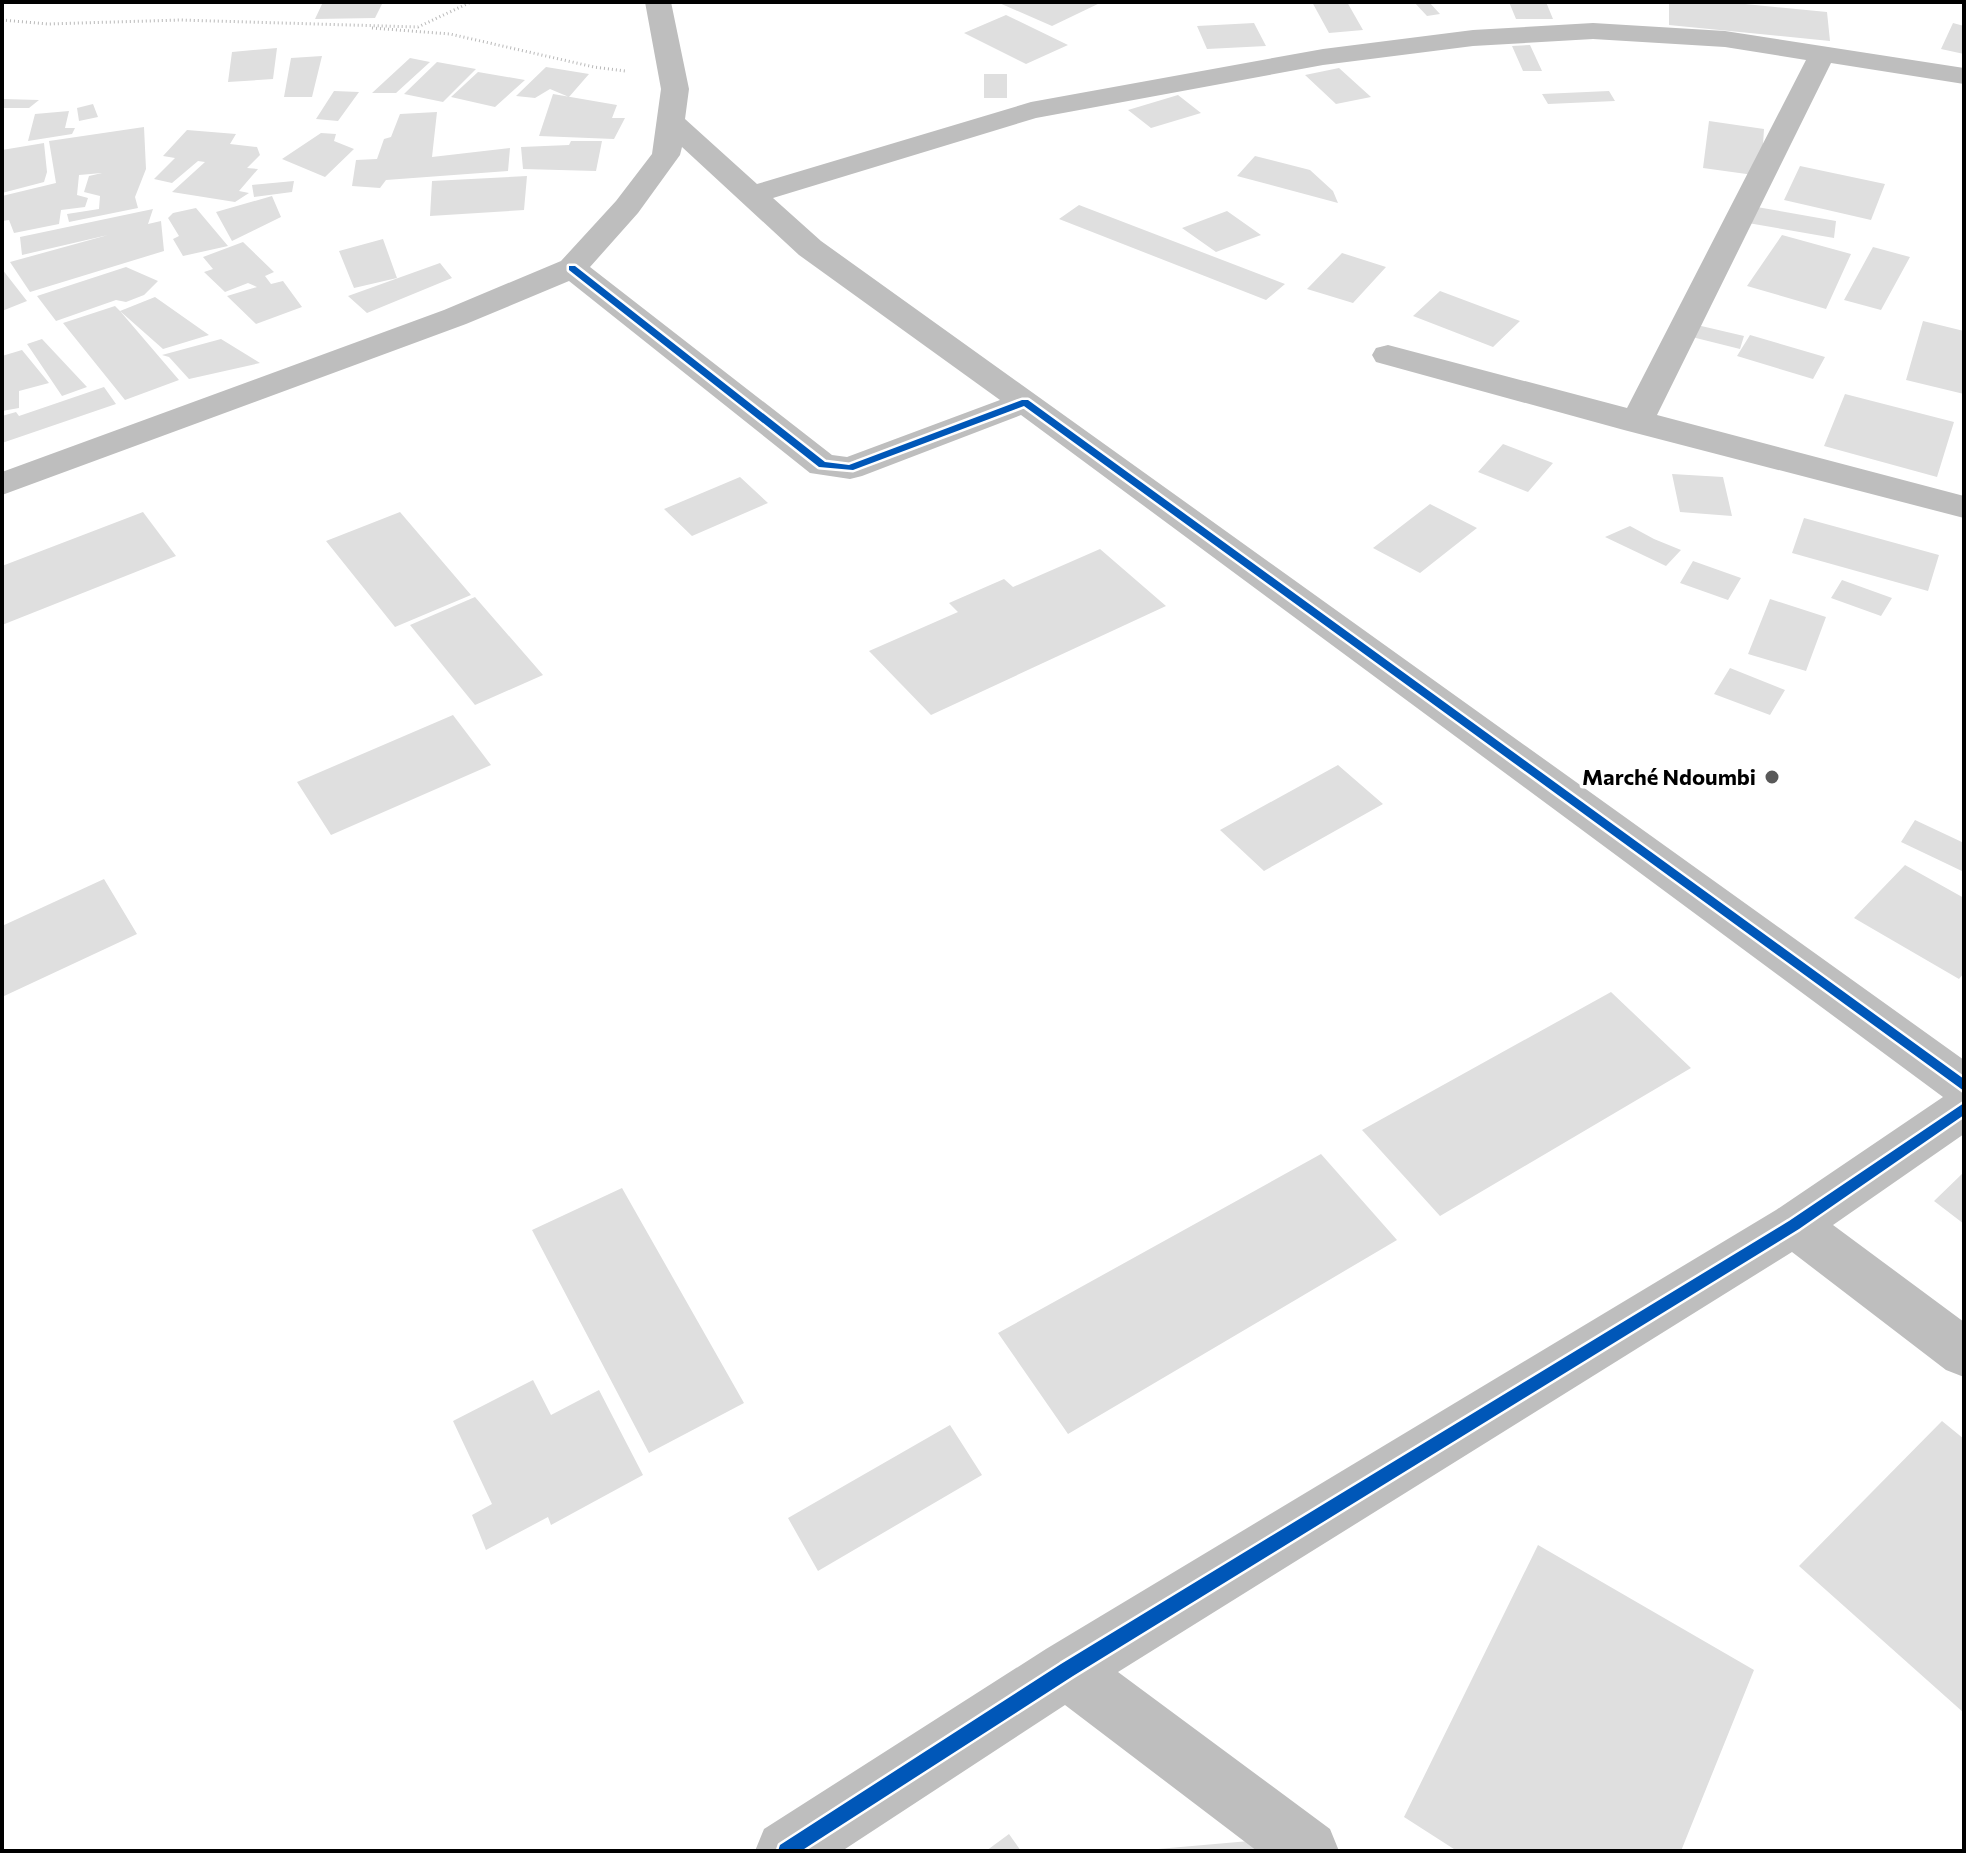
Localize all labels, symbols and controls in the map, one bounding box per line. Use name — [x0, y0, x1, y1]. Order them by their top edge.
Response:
place label: Marché Ndoumbi — [1582, 763, 1756, 790]
marker: Marché Ndoumbi — [1763, 768, 1781, 786]

